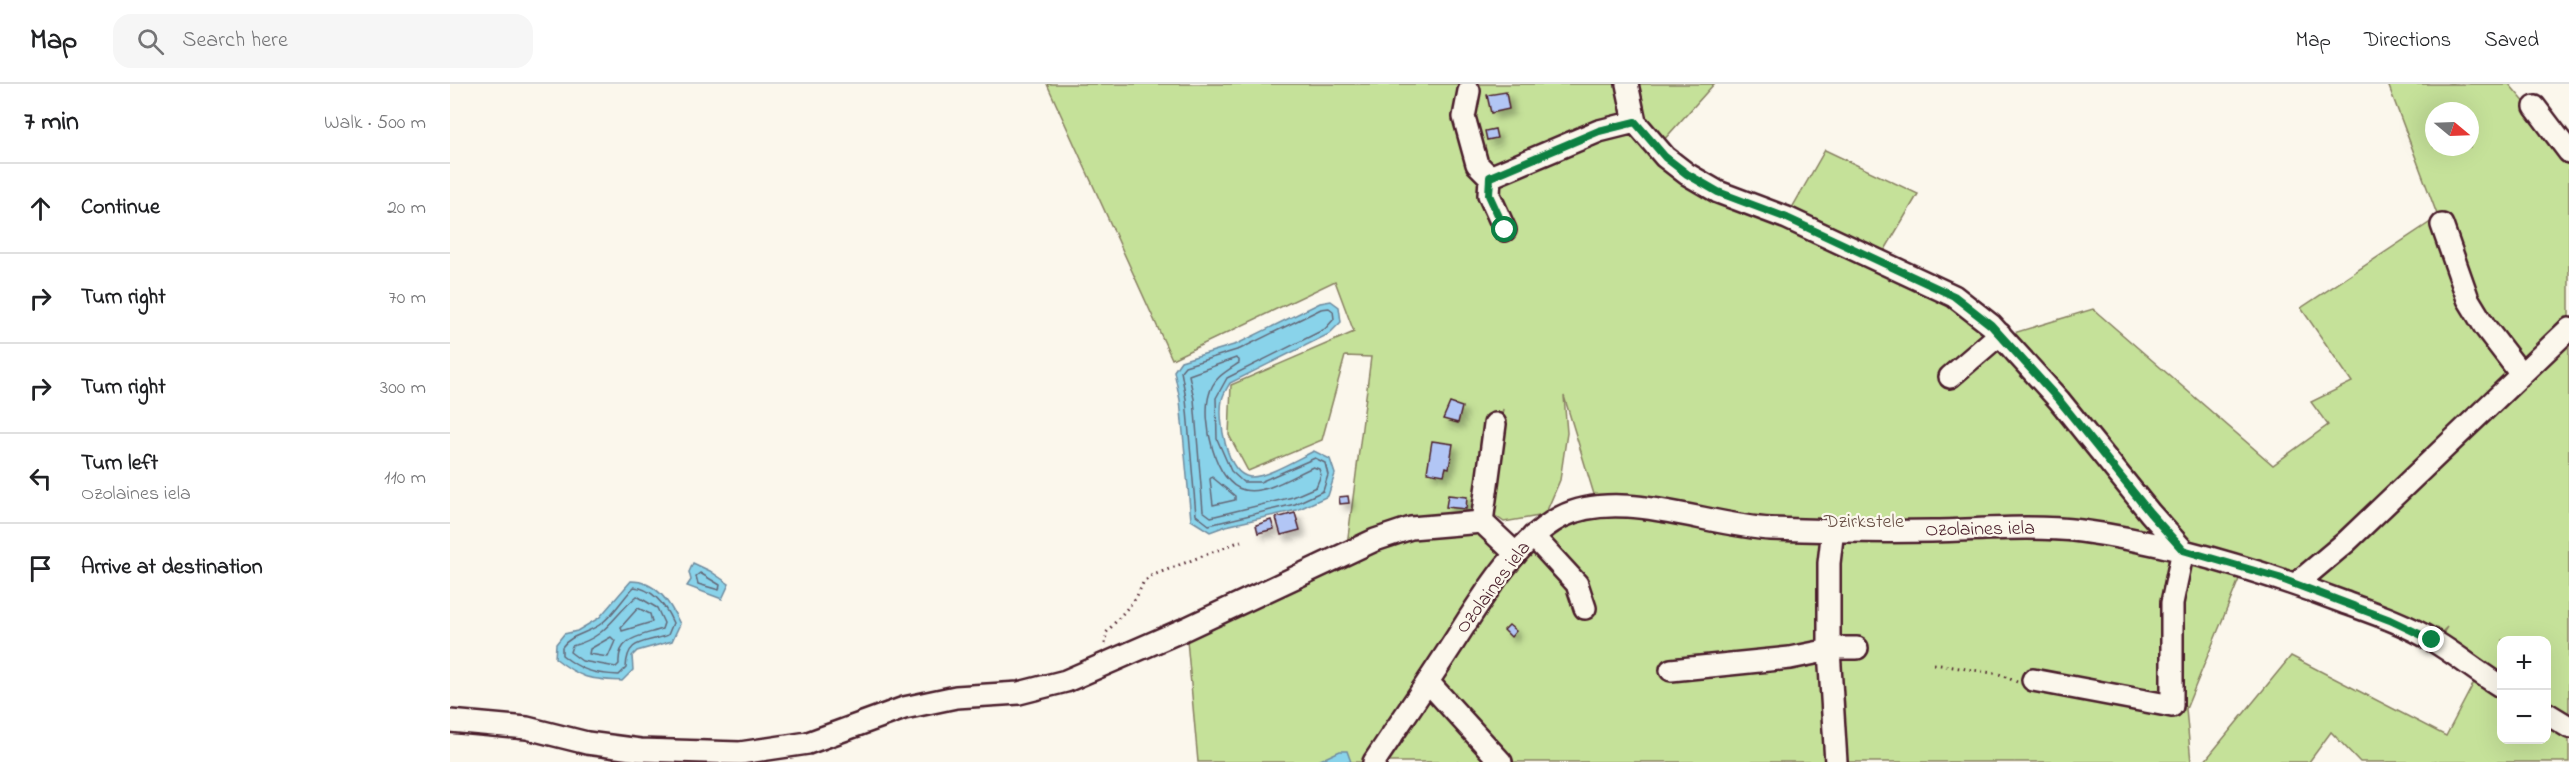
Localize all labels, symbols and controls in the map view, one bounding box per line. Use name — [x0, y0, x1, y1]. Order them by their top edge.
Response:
search box — [113, 14, 533, 68]
text: Map — [30, 21, 77, 62]
icon: search — [134, 25, 167, 58]
text: Search here — [182, 25, 288, 57]
text: Map — [2295, 26, 2331, 56]
text: Directions — [2364, 26, 2451, 56]
text: Saved — [2484, 26, 2539, 56]
north arrow — [2425, 102, 2479, 156]
text: 7 min — [24, 104, 79, 142]
text: Walk · 500 m — [324, 109, 426, 138]
icon: ahead — [24, 192, 57, 225]
text: Continue — [81, 192, 160, 224]
text: 20 m — [387, 194, 426, 223]
route start — [1491, 216, 1517, 242]
icon: right — [24, 282, 57, 315]
text: Turn right — [81, 282, 166, 314]
text: 70 m — [389, 284, 426, 313]
icon: right — [24, 372, 57, 405]
text: Turn right — [81, 372, 166, 404]
text: 300 m — [380, 374, 426, 403]
text: Turn left — [81, 448, 158, 480]
icon: left — [24, 462, 57, 495]
text: 110 m — [384, 464, 426, 493]
text: Ozolaines iela — [81, 480, 191, 509]
park label: Dzirkstele — [1823, 508, 1904, 537]
street label: Ozolaines iela — [1925, 515, 2035, 545]
street label: Ozolaines iela — [1449, 535, 1539, 641]
icon: arrive — [24, 552, 57, 585]
text: Arrive at destination — [81, 552, 263, 584]
route end — [2418, 626, 2444, 652]
map controls — [2497, 636, 2551, 744]
button: + — [2497, 636, 2551, 690]
button: − — [2497, 690, 2551, 744]

